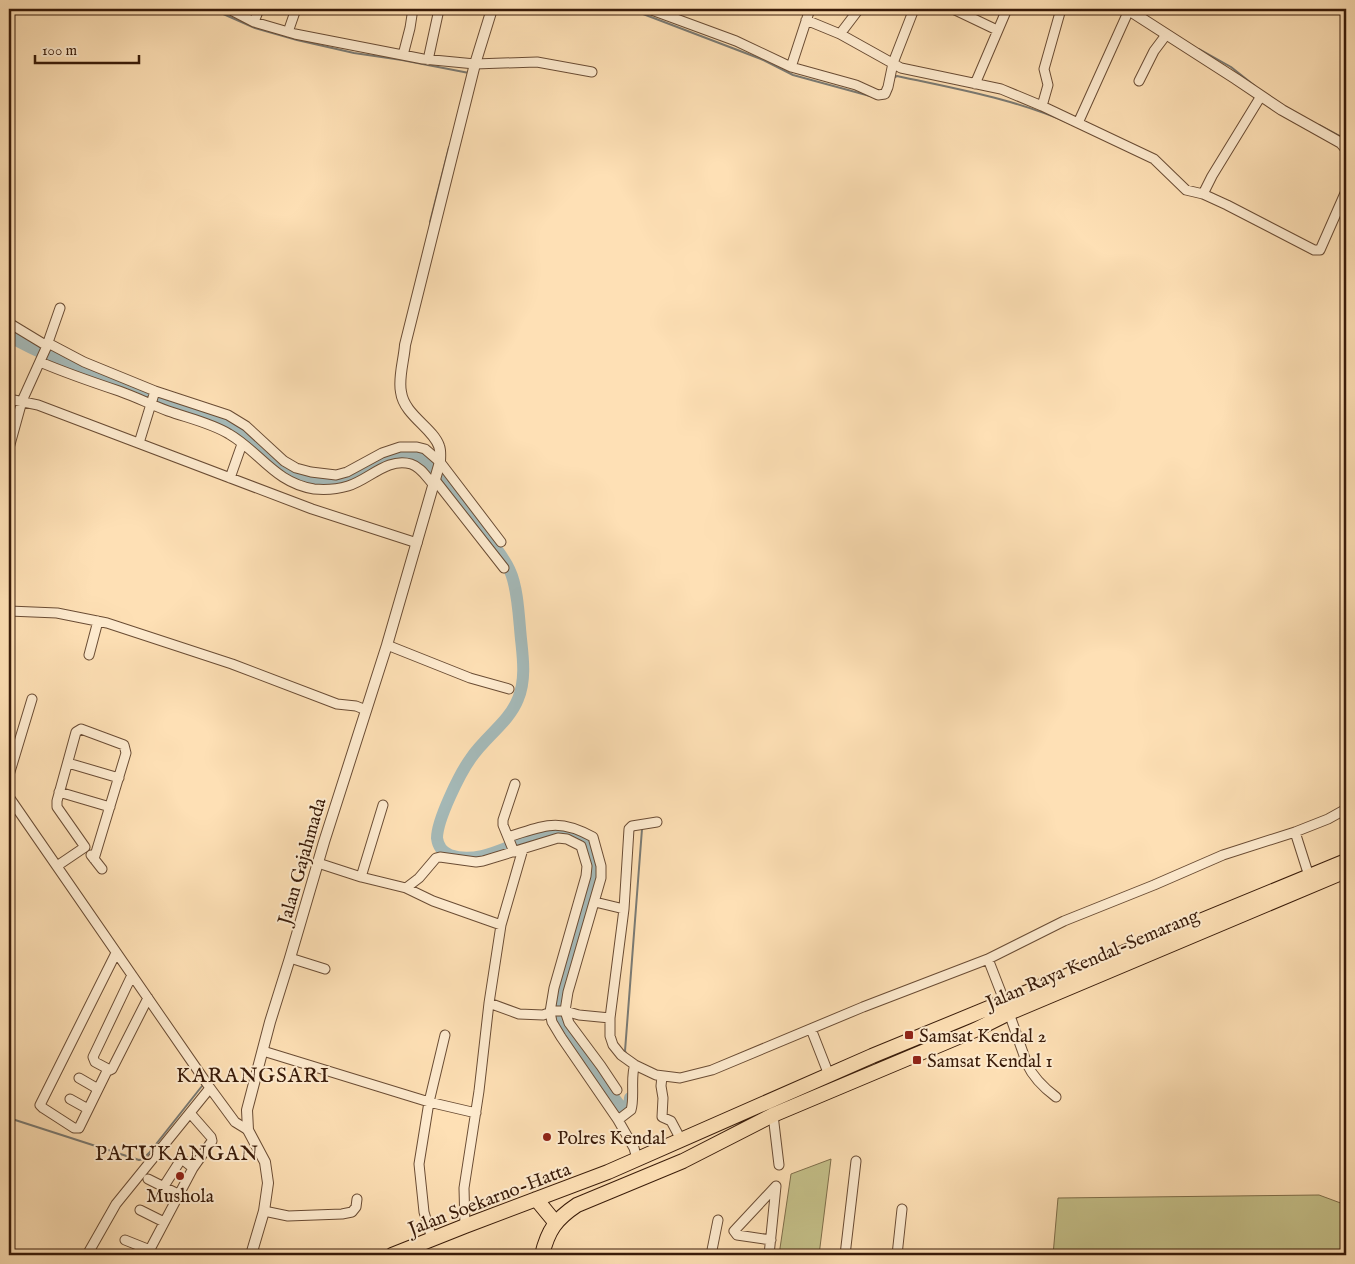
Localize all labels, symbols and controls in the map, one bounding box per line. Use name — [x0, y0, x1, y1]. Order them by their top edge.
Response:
scale bar — [35, 32, 139, 64]
text: 100 m — [42, 41, 78, 60]
street label: Jalan Gajahmada — [273, 795, 333, 930]
street label: Jalan Raya Kendal-Semarang — [981, 904, 1203, 1016]
place label: Samsat Kendal 2 — [919, 1025, 1046, 1049]
marker: Samsat Kendal 2 — [903, 1029, 915, 1041]
place label: Samsat Kendal 1 — [927, 1050, 1053, 1074]
marker: Samsat Kendal 1 — [911, 1054, 923, 1066]
district label: KARANGSARI — [176, 1063, 330, 1090]
place label: Polres Kendal — [557, 1127, 666, 1151]
marker: Polres Kendal — [541, 1131, 553, 1143]
district label: PATUKANGAN — [95, 1141, 259, 1168]
street label: Jalan Soekarno-Hatta — [403, 1158, 575, 1243]
marker: Mushola — [174, 1170, 186, 1182]
place label: Mushola — [146, 1185, 215, 1209]

